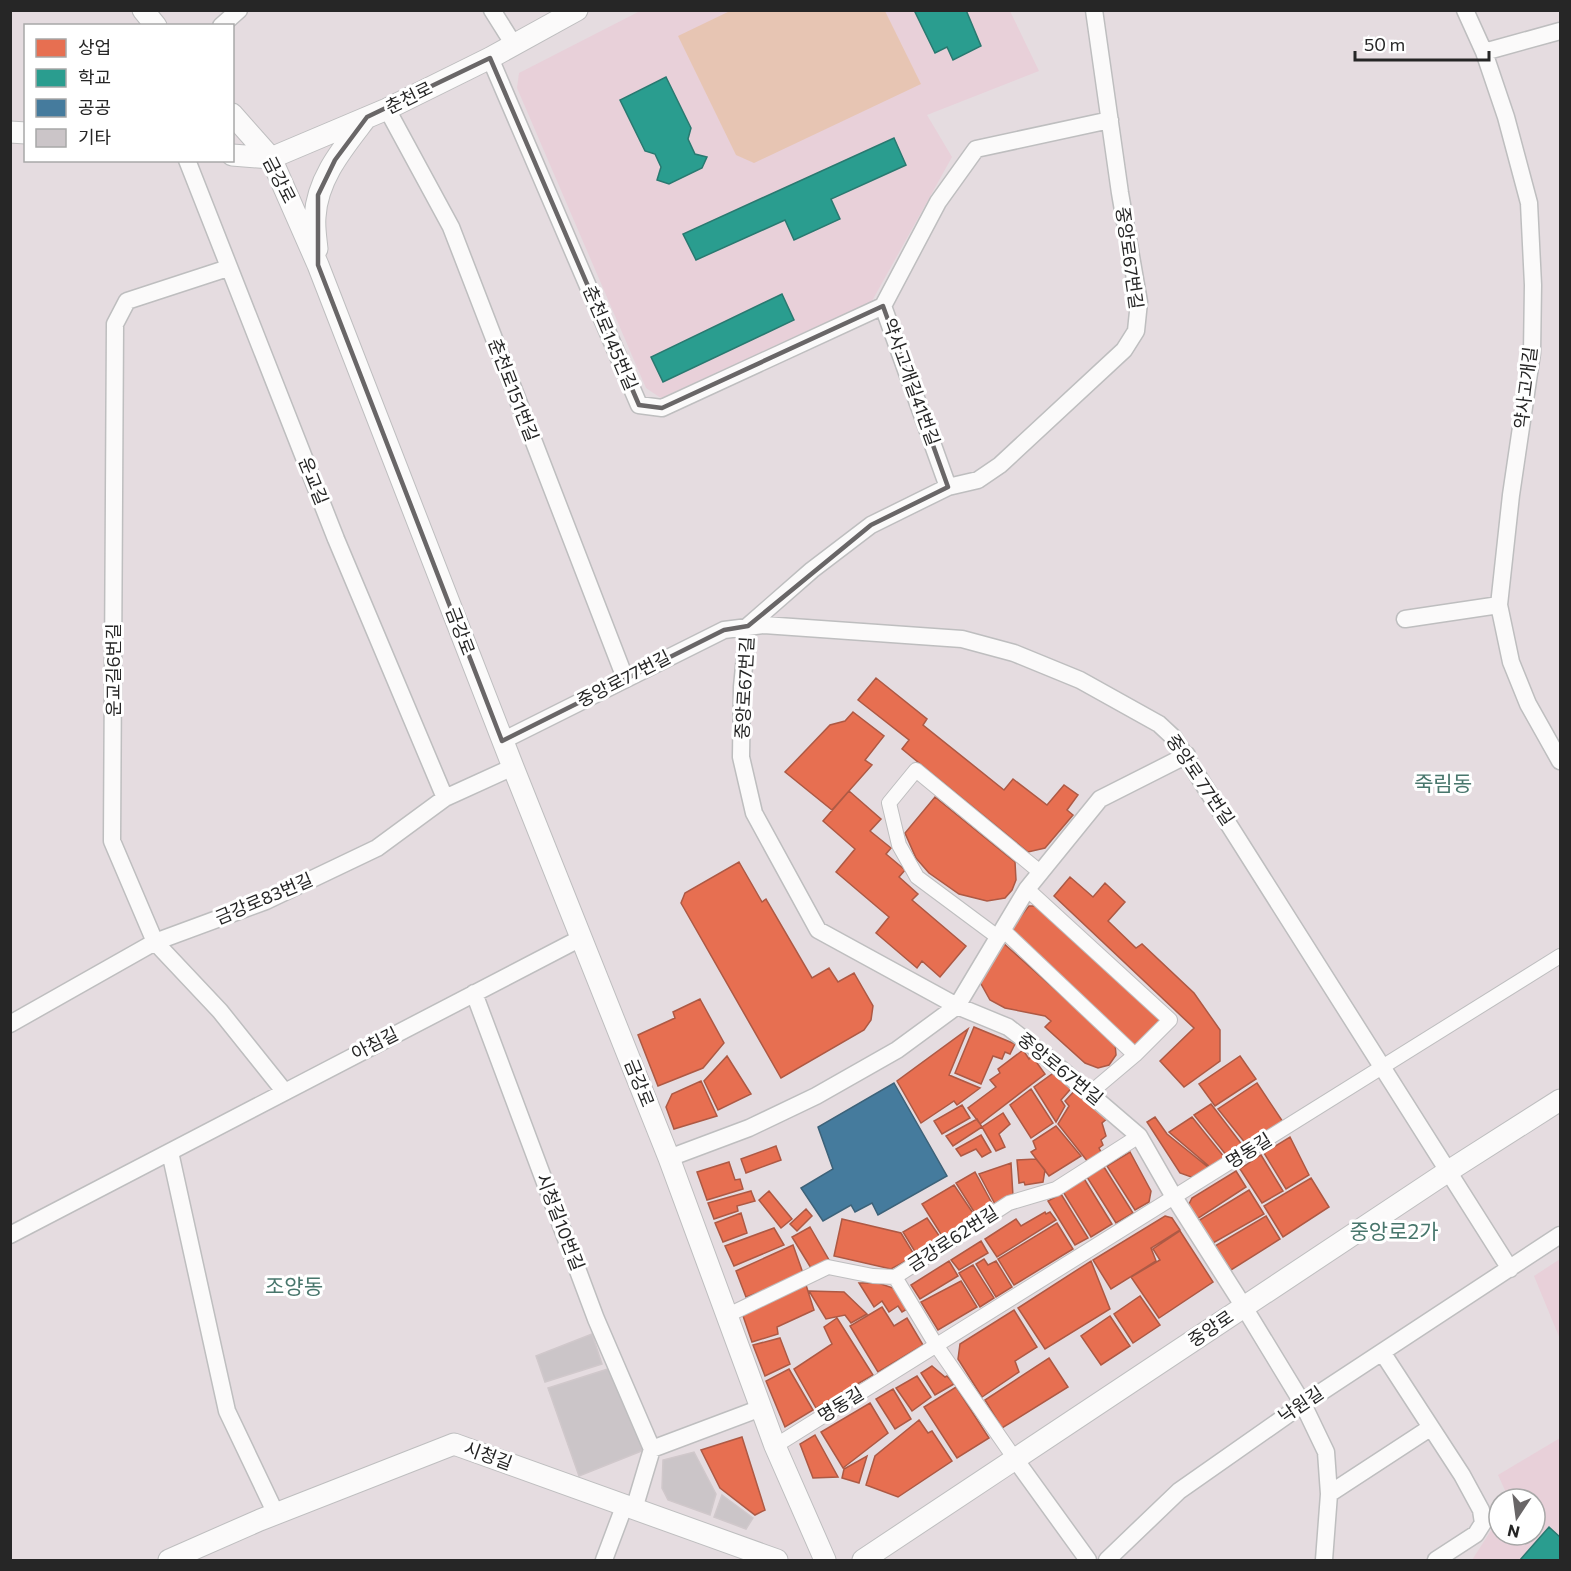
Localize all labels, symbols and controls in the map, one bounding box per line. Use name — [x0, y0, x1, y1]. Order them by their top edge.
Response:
legend — [24, 24, 234, 162]
scale bar — [1355, 24, 1488, 62]
text: 50 m — [1364, 33, 1405, 55]
text: 상업 — [78, 36, 111, 58]
text: 학교 — [78, 66, 111, 88]
street label: 춘천로 — [381, 76, 436, 118]
text: 공공 — [78, 96, 111, 118]
text: 기타 — [78, 126, 112, 148]
street label: 금강로 — [259, 152, 301, 207]
street label: 중앙로67번길 — [1112, 205, 1148, 310]
street label: 춘천로145번길 — [579, 282, 643, 393]
street label: 약사고개길41번길 — [879, 315, 945, 448]
street label: 춘천로151번길 — [484, 335, 544, 444]
street label: 약사고개길 — [1509, 345, 1541, 430]
street label: 운교길 — [294, 453, 333, 508]
street label: 금강로 — [442, 604, 480, 658]
street label: 운교길6번길 — [102, 623, 124, 717]
street label: 중앙로67번길 — [730, 636, 758, 740]
street label: 중앙로77번길 — [573, 645, 674, 711]
street label: 중앙로 77번길 — [1162, 730, 1239, 829]
district label: 죽림동 — [1414, 770, 1472, 795]
street label: 금강로83번길 — [211, 868, 316, 929]
street label: 아침길 — [347, 1022, 402, 1064]
street label: 중앙로67번길 — [1014, 1027, 1108, 1109]
street label: 금강로 — [620, 1055, 659, 1110]
street label: 명동길 — [1222, 1128, 1275, 1173]
street label: 시청길10번길 — [532, 1170, 590, 1273]
street label: 금강로62번길 — [903, 1201, 1002, 1276]
district label: 중앙로2가 — [1350, 1218, 1438, 1243]
district label: 조양동 — [265, 1273, 323, 1298]
street label: 중앙로 — [1184, 1305, 1237, 1351]
street label: 낙원길 — [1274, 1381, 1327, 1427]
street label: 명동길 — [814, 1382, 867, 1427]
street label: 시청길 — [461, 1436, 515, 1474]
north arrow — [1487, 1487, 1547, 1547]
text: N — [1506, 1521, 1521, 1543]

